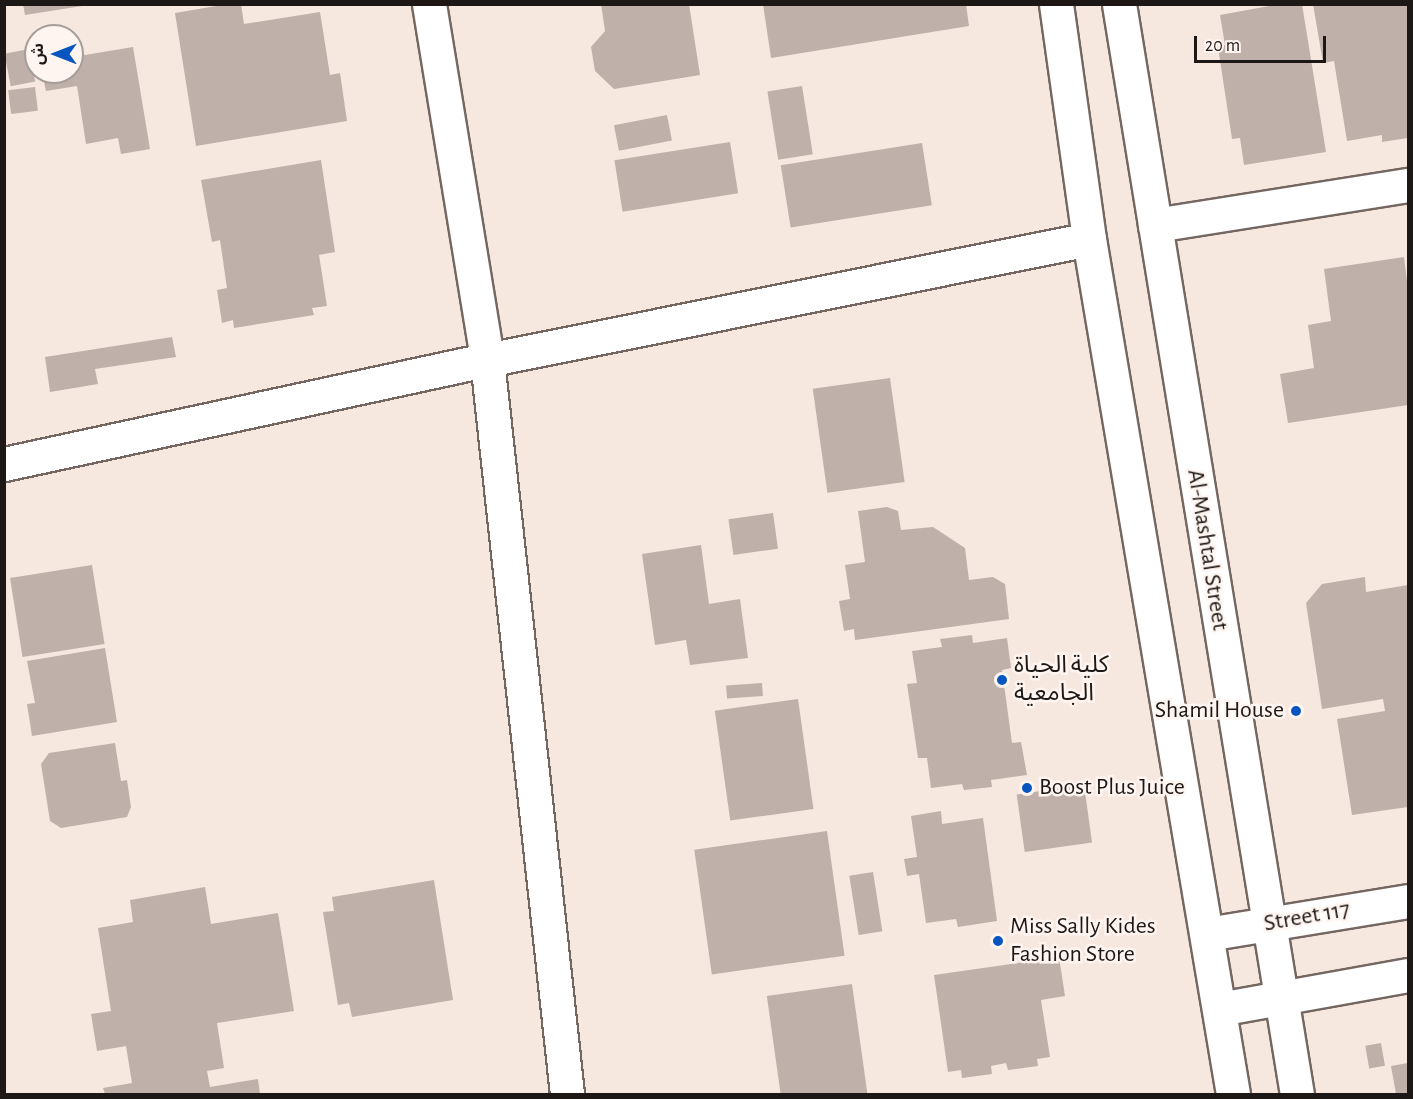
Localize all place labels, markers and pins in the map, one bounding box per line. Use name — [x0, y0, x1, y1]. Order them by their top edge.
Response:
place label: كلية الحياة الجامعية — [1014, 652, 1109, 708]
marker: كلية الحياة الجامعية — [995, 673, 1009, 687]
place label: Shamil House — [1155, 697, 1284, 725]
marker: Shamil House — [1289, 704, 1303, 718]
place label: Boost Plus Juice — [1039, 774, 1185, 802]
marker: Boost Plus Juice — [1020, 781, 1034, 795]
place label: Miss Sally Kides Fashion Store — [1010, 913, 1156, 969]
marker: Miss Sally Kides Fashion Store — [991, 934, 1005, 948]

